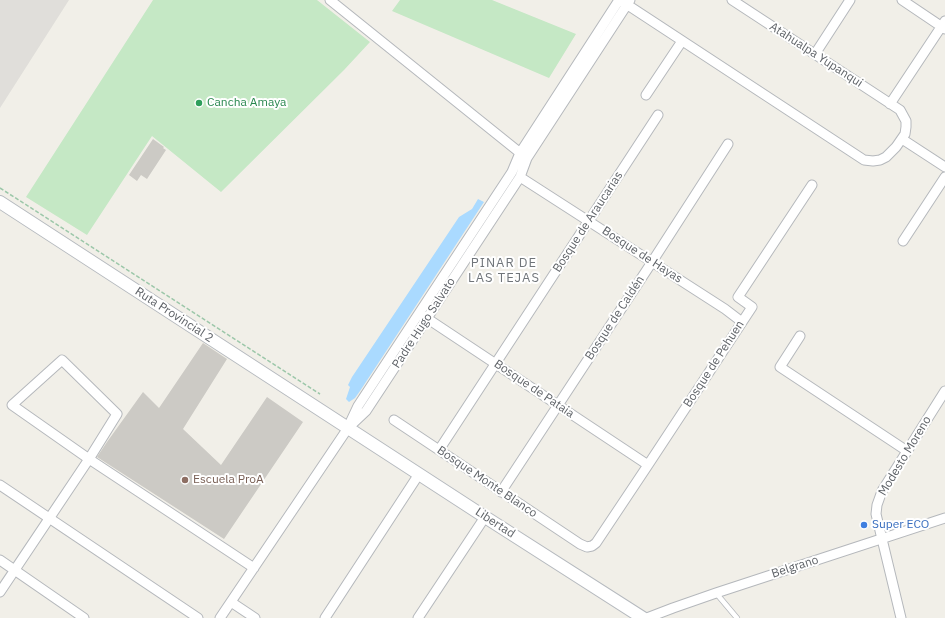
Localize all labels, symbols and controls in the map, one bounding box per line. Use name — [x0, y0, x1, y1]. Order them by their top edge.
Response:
street label: Atahualpa Yupanqui — [767, 19, 865, 91]
place label: Cancha Amaya — [207, 96, 287, 110]
marker: Cancha Amaya — [194, 98, 204, 108]
street label: Bosque de Araucarias — [550, 169, 626, 275]
street label: Bosque de Hayas — [599, 224, 685, 286]
district label: PINAR DE LAS TEJAS — [468, 255, 540, 286]
street label: Bosque de Caldén — [582, 273, 648, 363]
street label: Padre Hugo Salvato — [389, 275, 459, 371]
street label: Ruta Provincial 2 — [132, 284, 216, 346]
street label: Bosque de Pehuen — [681, 318, 747, 410]
street label: Bosque de Pataia — [491, 357, 577, 421]
street label: Modesto Moreno — [876, 414, 934, 498]
street label: Bosque Monte Blanco — [434, 443, 540, 521]
place label: Escuela ProA — [193, 473, 264, 487]
marker: Escuela ProA — [180, 475, 190, 485]
street label: Libertad — [472, 505, 518, 541]
place label: Super ECO — [872, 518, 929, 532]
marker: Super ECO — [859, 520, 869, 530]
street label: Belgrano — [770, 553, 820, 581]

